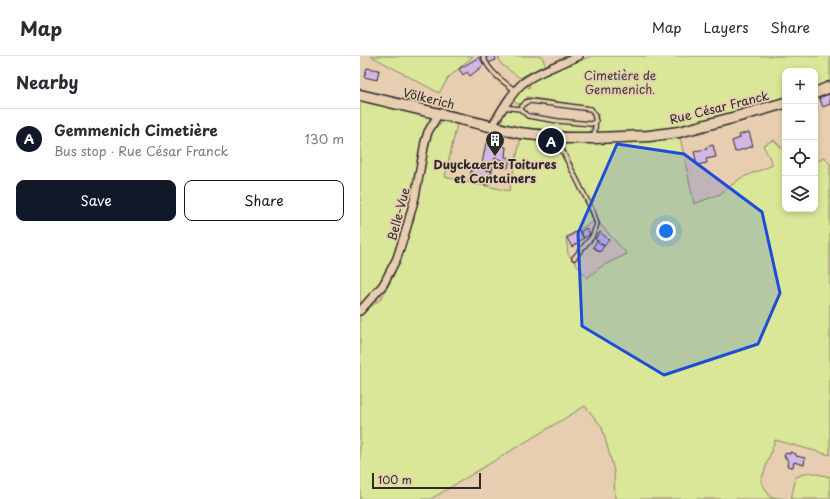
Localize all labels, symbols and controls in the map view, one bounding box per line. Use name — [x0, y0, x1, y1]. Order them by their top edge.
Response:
text: Map — [20, 14, 62, 42]
text: Map — [652, 17, 682, 38]
text: Layers — [704, 17, 749, 38]
text: Share — [771, 17, 810, 38]
park label: Cimetière de Gemmenich. — [584, 66, 657, 98]
map controls — [782, 68, 818, 212]
button: + — [782, 68, 818, 104]
text: Nearby — [16, 69, 78, 95]
street label: Völkerich — [401, 83, 457, 113]
street label: Rue César Franck — [668, 86, 770, 128]
button: − — [782, 104, 818, 140]
text: Gemmenich Cimetière — [54, 118, 218, 141]
pin: A — [538, 126, 564, 156]
text: A — [24, 129, 34, 148]
text: 130 m — [305, 129, 344, 148]
building icon: Duyckaerts Toitures et Containers — [484, 129, 506, 157]
button: locate — [782, 140, 818, 176]
text: Bus stop · Rue César Franck — [54, 141, 228, 160]
place label: Duyckaerts Toitures et Containers — [433, 155, 557, 187]
button: layers — [782, 176, 818, 212]
button: Save — [16, 180, 176, 221]
button: Share — [184, 180, 344, 221]
street label: Belle-Vue — [382, 185, 414, 243]
your location — [656, 221, 676, 241]
scale bar — [372, 471, 481, 490]
text: 100 m — [378, 471, 412, 488]

